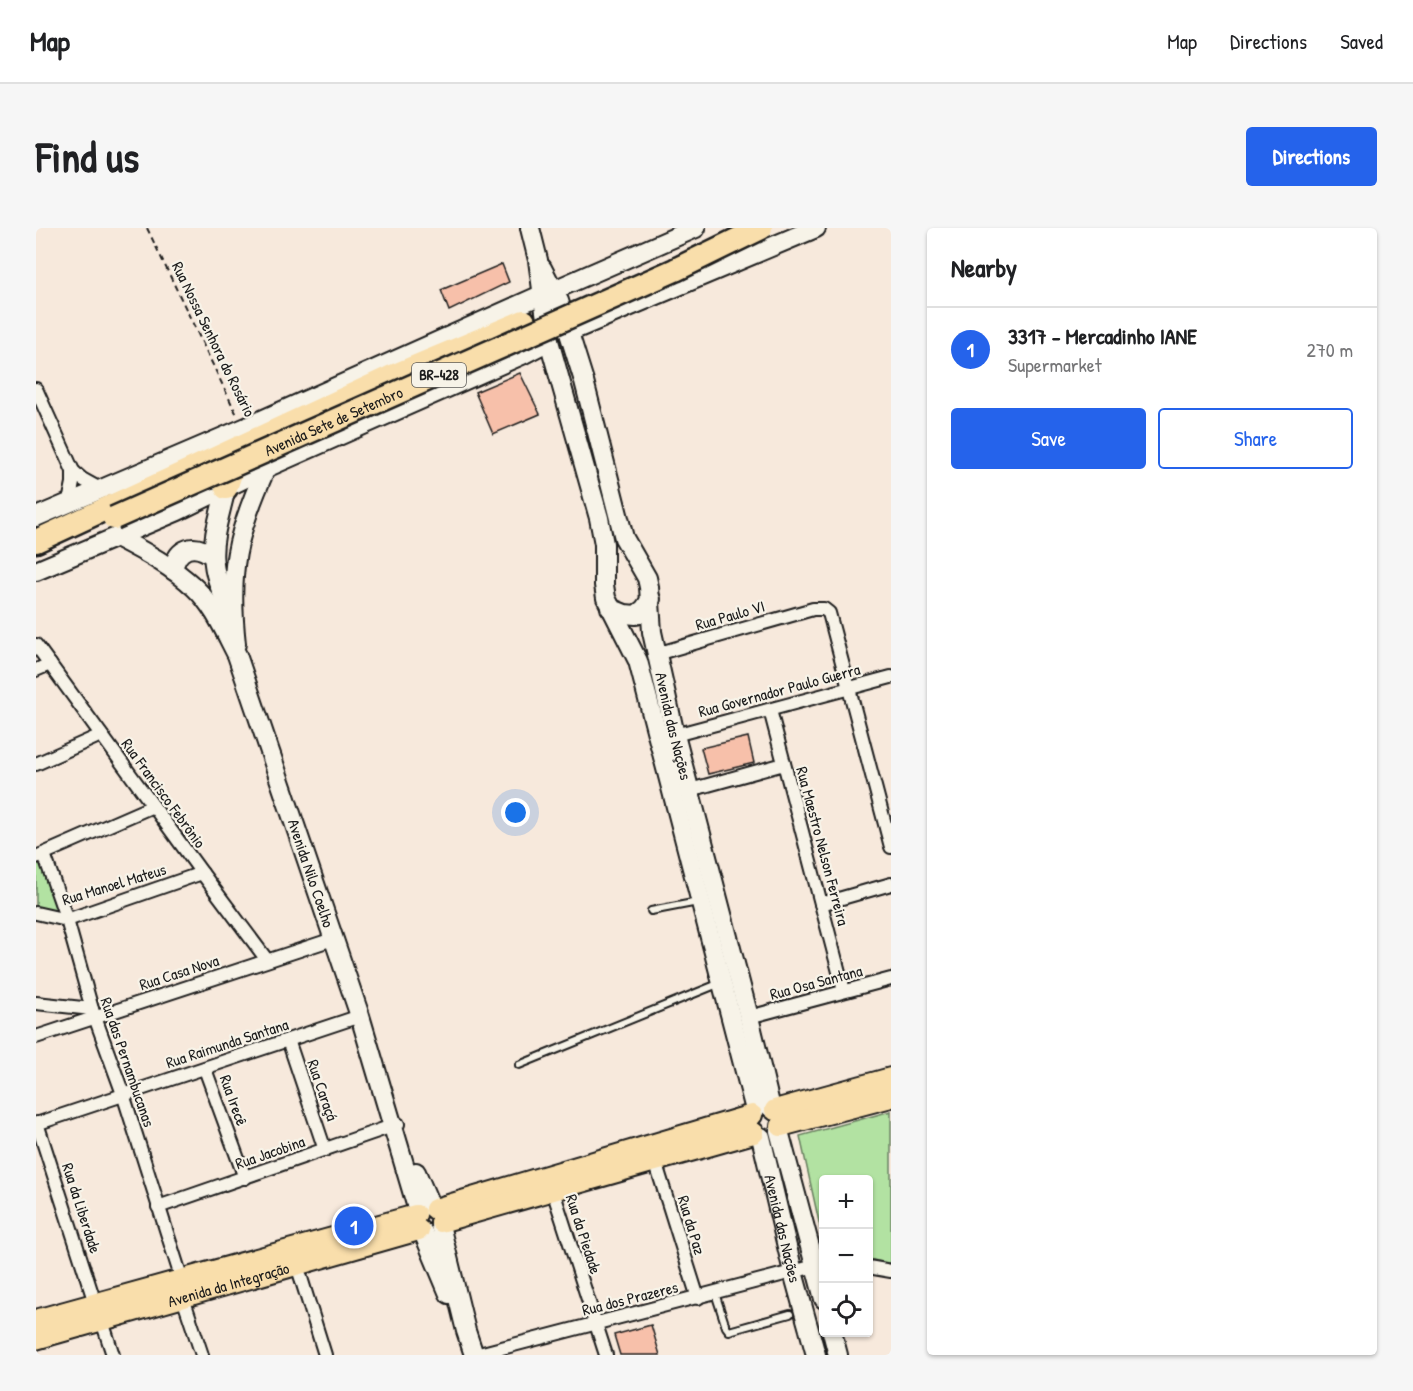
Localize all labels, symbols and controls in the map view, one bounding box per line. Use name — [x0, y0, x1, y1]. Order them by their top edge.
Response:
text: Map — [30, 22, 70, 60]
text: Map — [1167, 27, 1197, 56]
text: Directions — [1230, 27, 1307, 56]
text: Saved — [1340, 27, 1383, 56]
button: Directions — [1246, 127, 1377, 186]
text: Find us — [36, 128, 139, 185]
text: Nearby — [951, 250, 1017, 285]
street label: Rua Nossa Senhora do Rosário — [167, 258, 261, 421]
text: 3317 - Mercadinho IANE — [1008, 321, 1197, 351]
text: 1 — [967, 336, 974, 363]
text: 270 m — [1307, 336, 1353, 363]
text: Supermarket — [1008, 351, 1102, 378]
road number: BR-428 — [412, 363, 466, 387]
street label: Avenida Sete de Setembro — [261, 381, 407, 461]
button: Save — [951, 408, 1146, 469]
button: Share — [1158, 408, 1353, 469]
street label: Rua Paulo VI — [693, 595, 767, 635]
street label: Rua Governador Paulo Guerra — [696, 658, 862, 722]
street label: Avenida das Nações — [650, 670, 697, 782]
street label: Rua Francisco Febrônio — [117, 734, 212, 853]
street label: Rua Maestro Nelson Ferreira — [791, 764, 855, 928]
your location — [501, 798, 530, 827]
street label: Avenida Nilo Coelho — [283, 816, 340, 931]
street label: Rua Manoel Mateus — [59, 858, 169, 910]
street label: Rua Casa Nova — [136, 949, 222, 995]
street label: Rua Osa Santana — [767, 959, 865, 1005]
street label: Rua das Pernambucanas — [96, 994, 160, 1130]
street label: Rua Raimunda Santana — [163, 1013, 291, 1073]
street label: Rua Caraçá — [302, 1056, 344, 1124]
street label: Rua Irecê — [215, 1072, 254, 1129]
street label: Rua Jacobina — [232, 1130, 308, 1174]
street label: Rua da Liberdade — [57, 1160, 107, 1256]
street label: Avenida das Nações — [759, 1172, 806, 1285]
map controls — [819, 1175, 873, 1337]
button: + — [819, 1175, 873, 1229]
street label: Rua da Piedade — [561, 1191, 607, 1277]
street label: Rua da Paz — [673, 1193, 711, 1257]
pin: 1 — [334, 1204, 374, 1248]
button: − — [819, 1229, 873, 1283]
street label: Avenida da Integração — [165, 1256, 292, 1312]
street label: Rua dos Prazeres — [580, 1275, 680, 1321]
button: locate — [819, 1283, 873, 1337]

